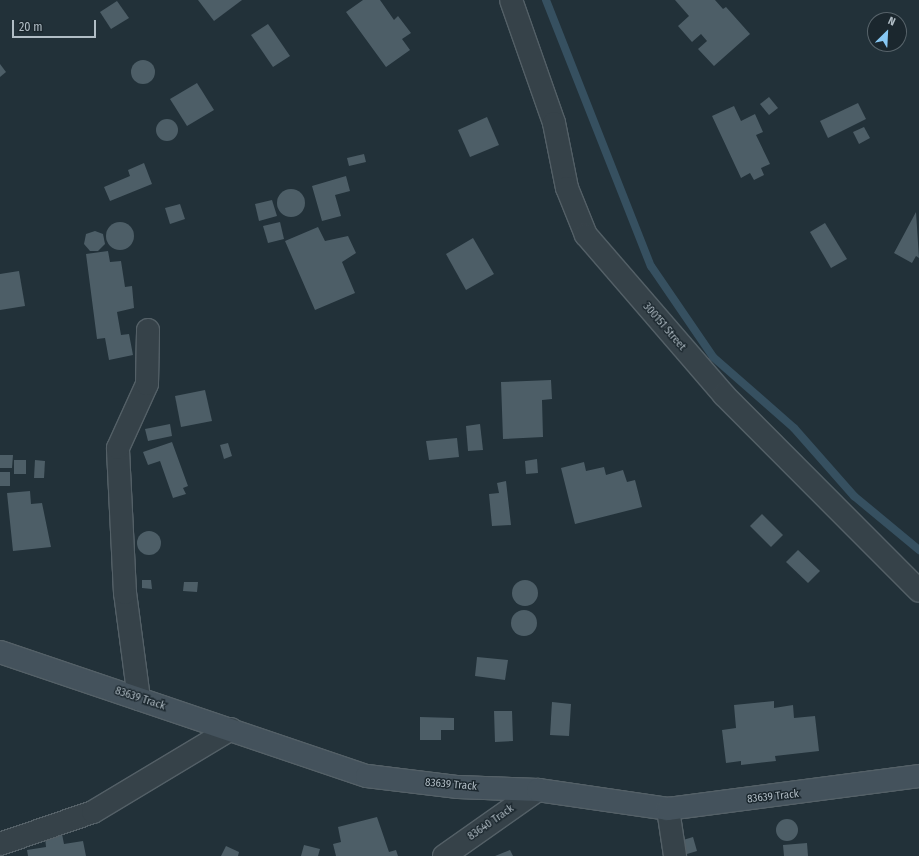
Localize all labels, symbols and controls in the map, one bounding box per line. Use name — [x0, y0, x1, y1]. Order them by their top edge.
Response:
scale bar — [14, 12, 98, 38]
north arrow — [867, 12, 907, 52]
text: N — [886, 14, 897, 29]
text: 20 m — [19, 20, 43, 34]
street label: 300151 Street — [640, 300, 688, 354]
street label: 83639 Track — [113, 685, 167, 713]
street label: 83639 Track — [424, 776, 478, 794]
street label: 83639 Track — [746, 788, 800, 806]
street label: 83640 Track — [465, 802, 517, 844]

